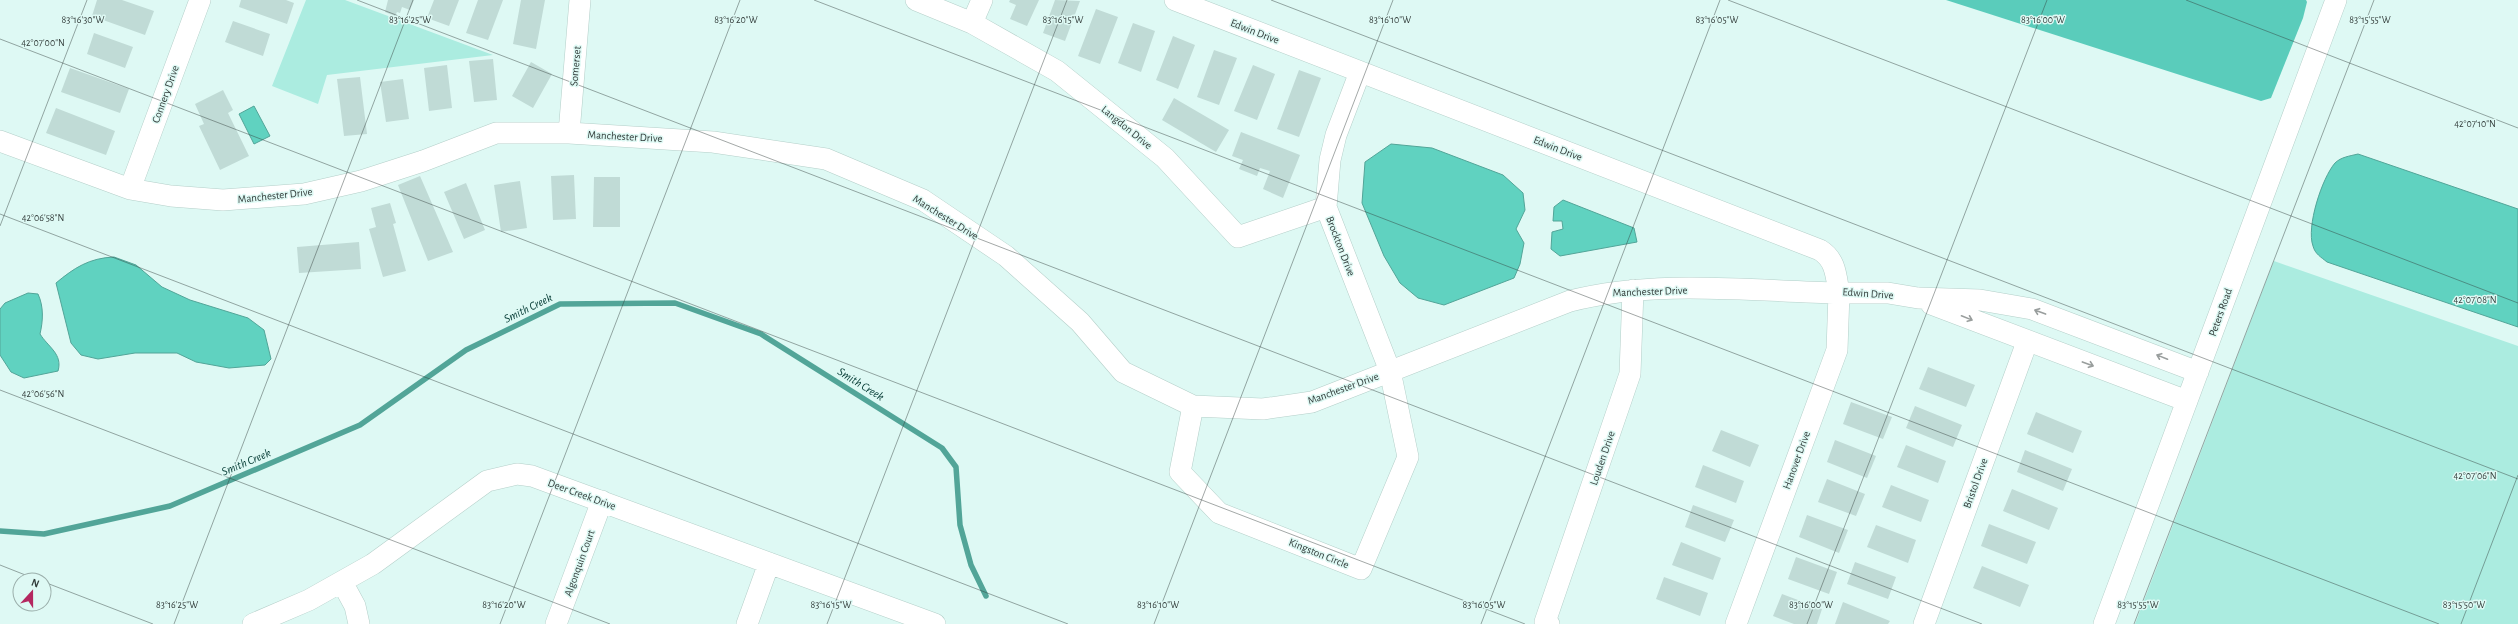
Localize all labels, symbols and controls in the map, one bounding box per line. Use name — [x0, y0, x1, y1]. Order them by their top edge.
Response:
text: 83°16'30"W — [62, 15, 104, 25]
text: 83°16'25"W — [389, 15, 431, 25]
text: 83°16'20"W — [714, 15, 758, 25]
text: 83°16'15"W — [1042, 15, 1084, 25]
text: 83°16'10"W — [1369, 15, 1411, 25]
text: 83°16'05"W — [1696, 15, 1739, 25]
text: 83°16'00"W — [2021, 15, 2065, 25]
text: 83°15'55"W — [2349, 15, 2391, 25]
street label: Edwin Drive — [1229, 17, 1281, 46]
text: 42°07'00"N — [21, 38, 65, 48]
street label: Somerset — [568, 45, 583, 87]
street label: Connery Drive — [150, 64, 181, 124]
street label: Langdon Drive — [1099, 104, 1154, 151]
text: 42°07'10"N — [2454, 119, 2496, 129]
street label: Manchester Drive — [587, 129, 663, 144]
street label: Edwin Drive — [1532, 134, 1584, 163]
street label: Manchester Drive — [237, 186, 313, 205]
street label: Manchester Drive — [911, 193, 980, 242]
text: 42°06'58"N — [22, 213, 64, 223]
street label: Brockton Drive — [1324, 215, 1357, 278]
street label: Manchester Drive — [1612, 285, 1688, 298]
street label: Edwin Drive — [1842, 286, 1894, 301]
street label: Peters Road — [2207, 286, 2234, 338]
water label: Smith Creek — [502, 291, 554, 325]
text: 42°07'08"N — [2453, 295, 2497, 305]
one-way arrow — [2034, 307, 2046, 315]
one-way arrow — [1960, 314, 1972, 322]
one-way arrow — [2156, 353, 2168, 360]
one-way arrow — [2082, 361, 2094, 369]
water label: Smith Creek — [836, 365, 887, 403]
street label: Manchester Drive — [1306, 370, 1380, 406]
text: 42°06'56"N — [22, 389, 64, 399]
street label: Louden Drive — [1588, 430, 1617, 487]
street label: Hanover Drive — [1781, 430, 1812, 491]
water label: Smith Creek — [220, 446, 273, 478]
street label: Bristol Drive — [1961, 457, 1990, 510]
text: 42°07'06"N — [2453, 471, 2497, 481]
street label: Deer Creek Drive — [546, 477, 617, 512]
street label: Algonquin Court — [562, 528, 597, 598]
street label: Kingston Circle — [1287, 536, 1350, 571]
north arrow — [12, 572, 52, 612]
text: N — [30, 577, 41, 590]
text: 83°16'25"W — [156, 600, 198, 610]
text: 83°16'20"W — [482, 600, 526, 610]
text: 83°16'15"W — [810, 600, 852, 610]
text: 83°16'10"W — [1137, 600, 1179, 610]
text: 83°16'05"W — [1463, 600, 1506, 610]
text: 83°16'00"W — [1789, 600, 1833, 610]
text: 83°15'55"W — [2117, 600, 2159, 610]
text: 83°15'50"W — [2443, 600, 2485, 610]

